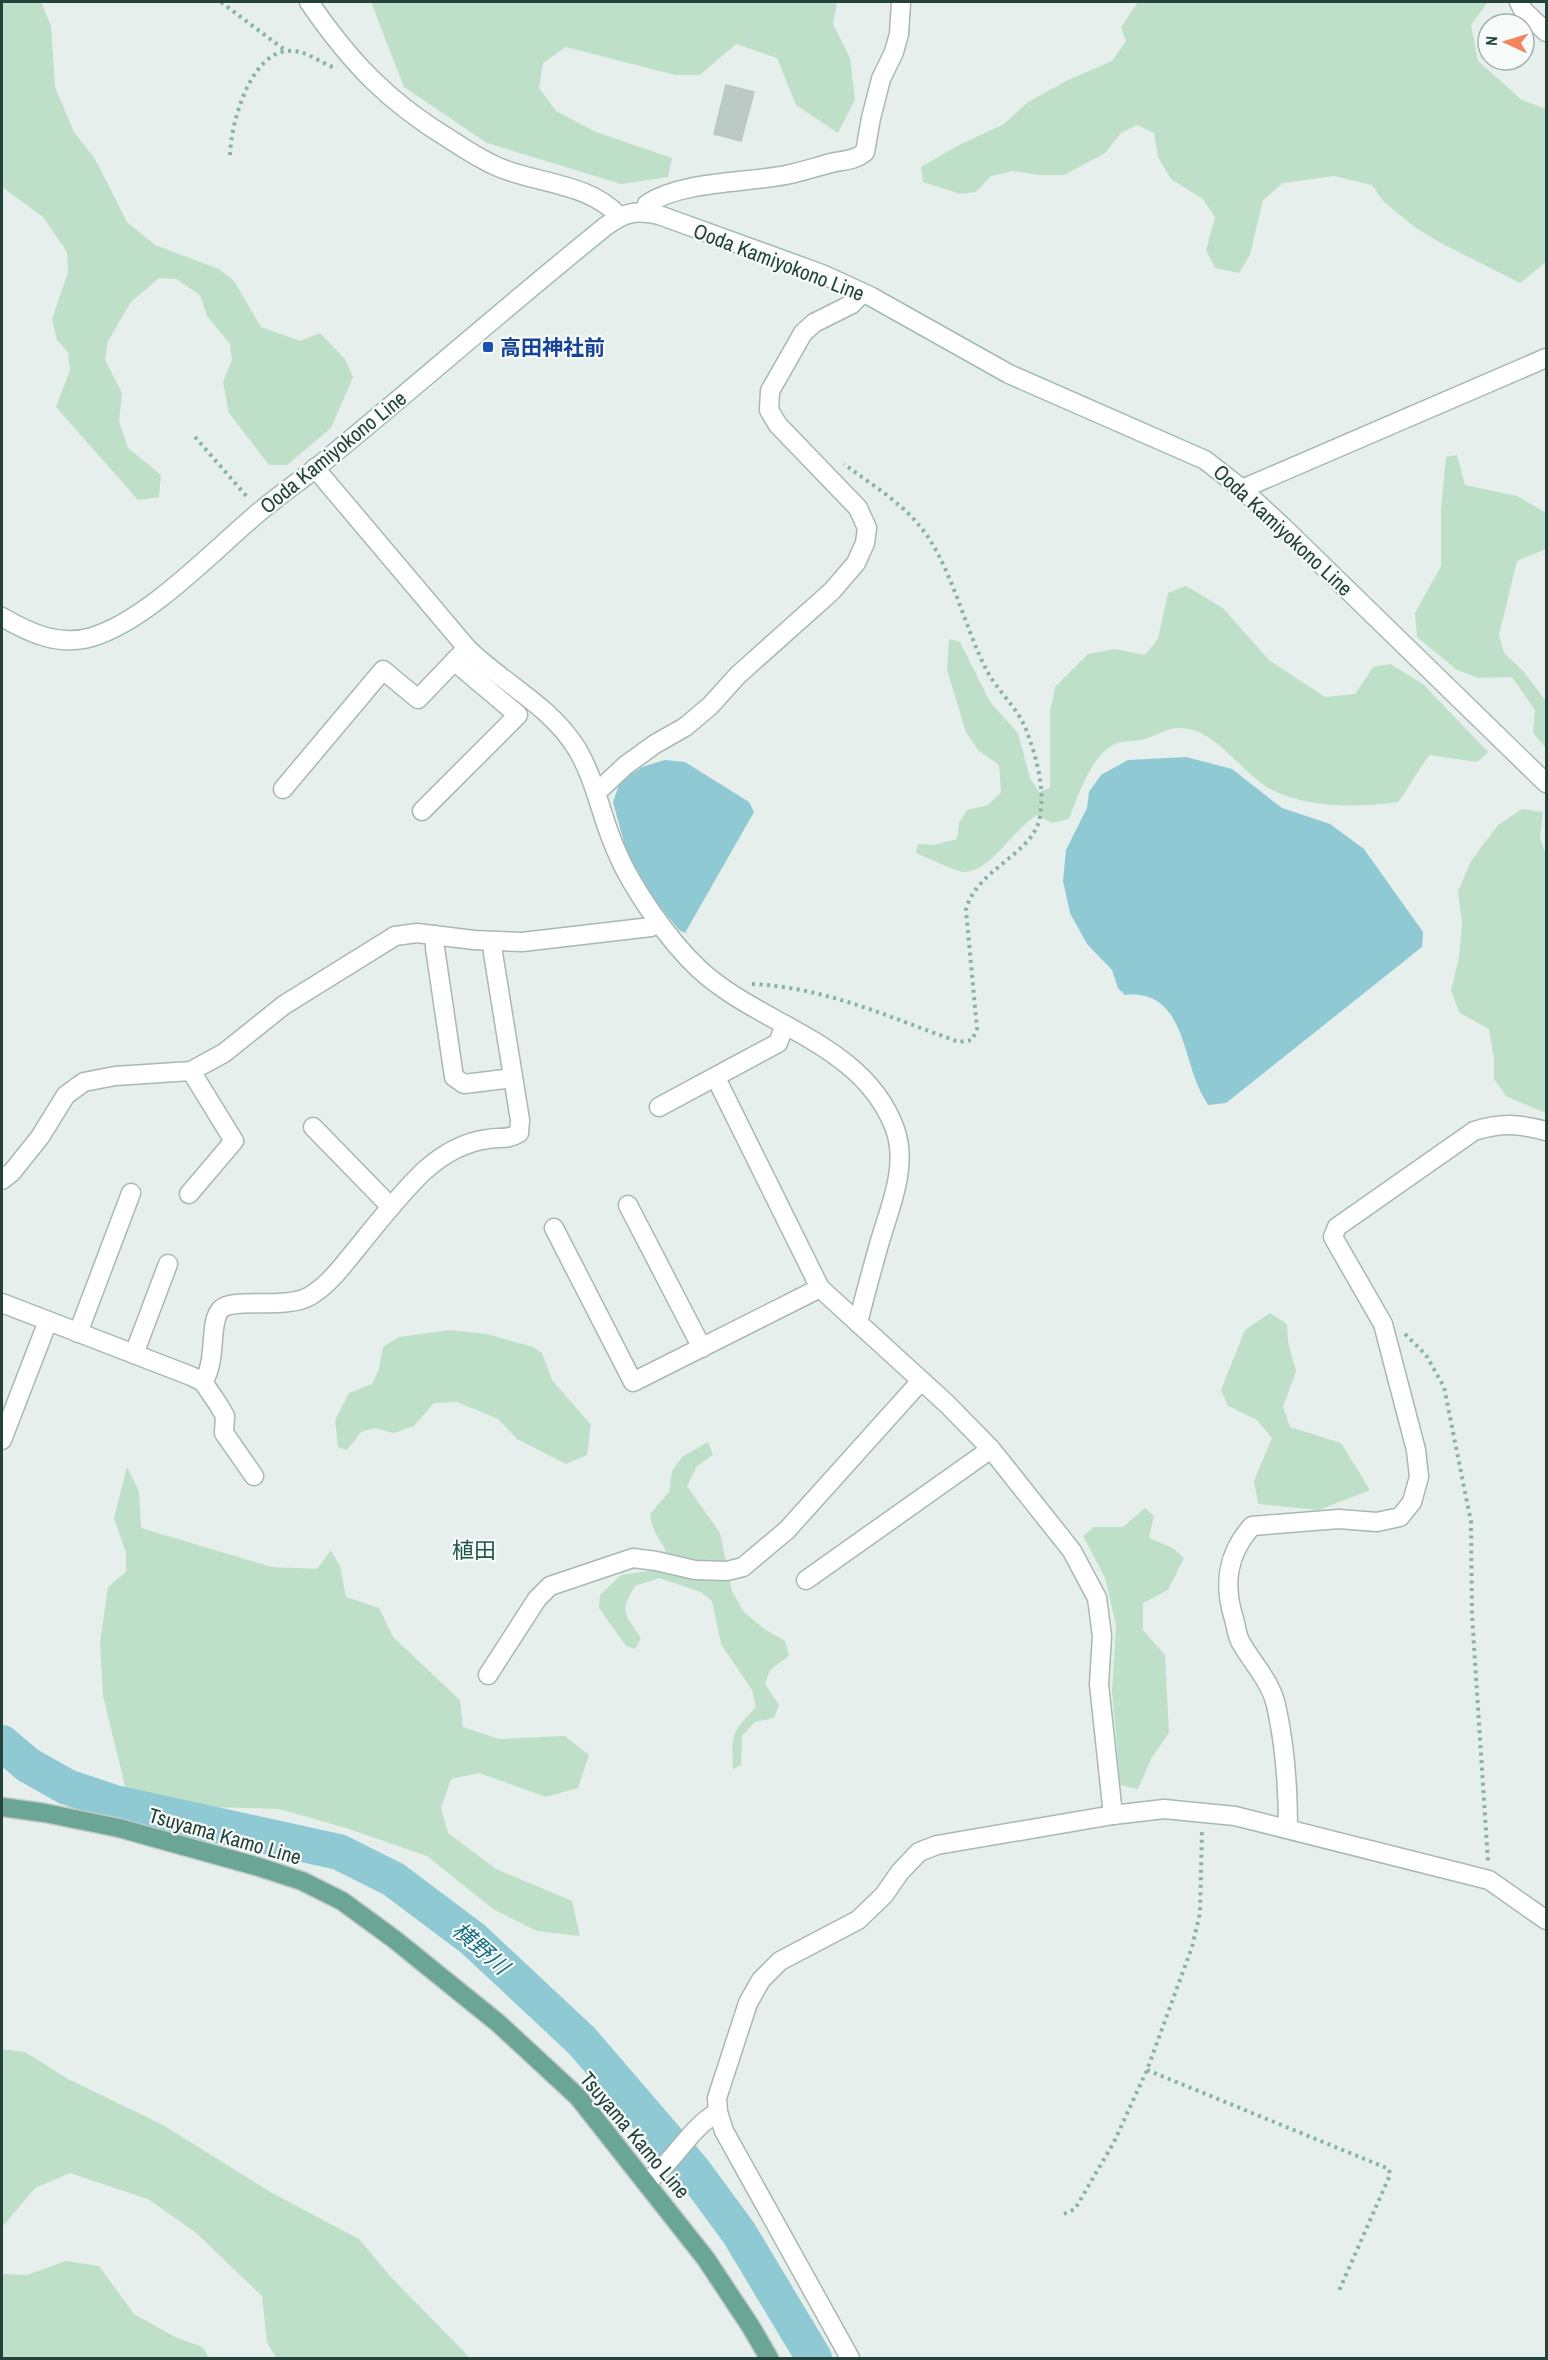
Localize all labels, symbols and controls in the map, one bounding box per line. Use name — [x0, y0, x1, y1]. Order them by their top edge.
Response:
north arrow — [1476, 12, 1536, 72]
text: N — [1480, 35, 1502, 46]
street label: Ooda Kamiyokono Line — [689, 216, 869, 308]
place label: 高田神社前 — [500, 333, 605, 362]
marker: 高田神社前 — [481, 340, 495, 354]
street label: Ooda Kamiyokono Line — [254, 384, 412, 520]
street label: Ooda Kamiyokono Line — [1207, 458, 1359, 602]
district label: 植田 — [452, 1535, 496, 1565]
street label: Tsuyama Kamo Line — [145, 1800, 305, 1872]
water label: 横野川 — [446, 1915, 517, 1982]
street label: Tsuyama Kamo Line — [573, 2065, 697, 2205]

